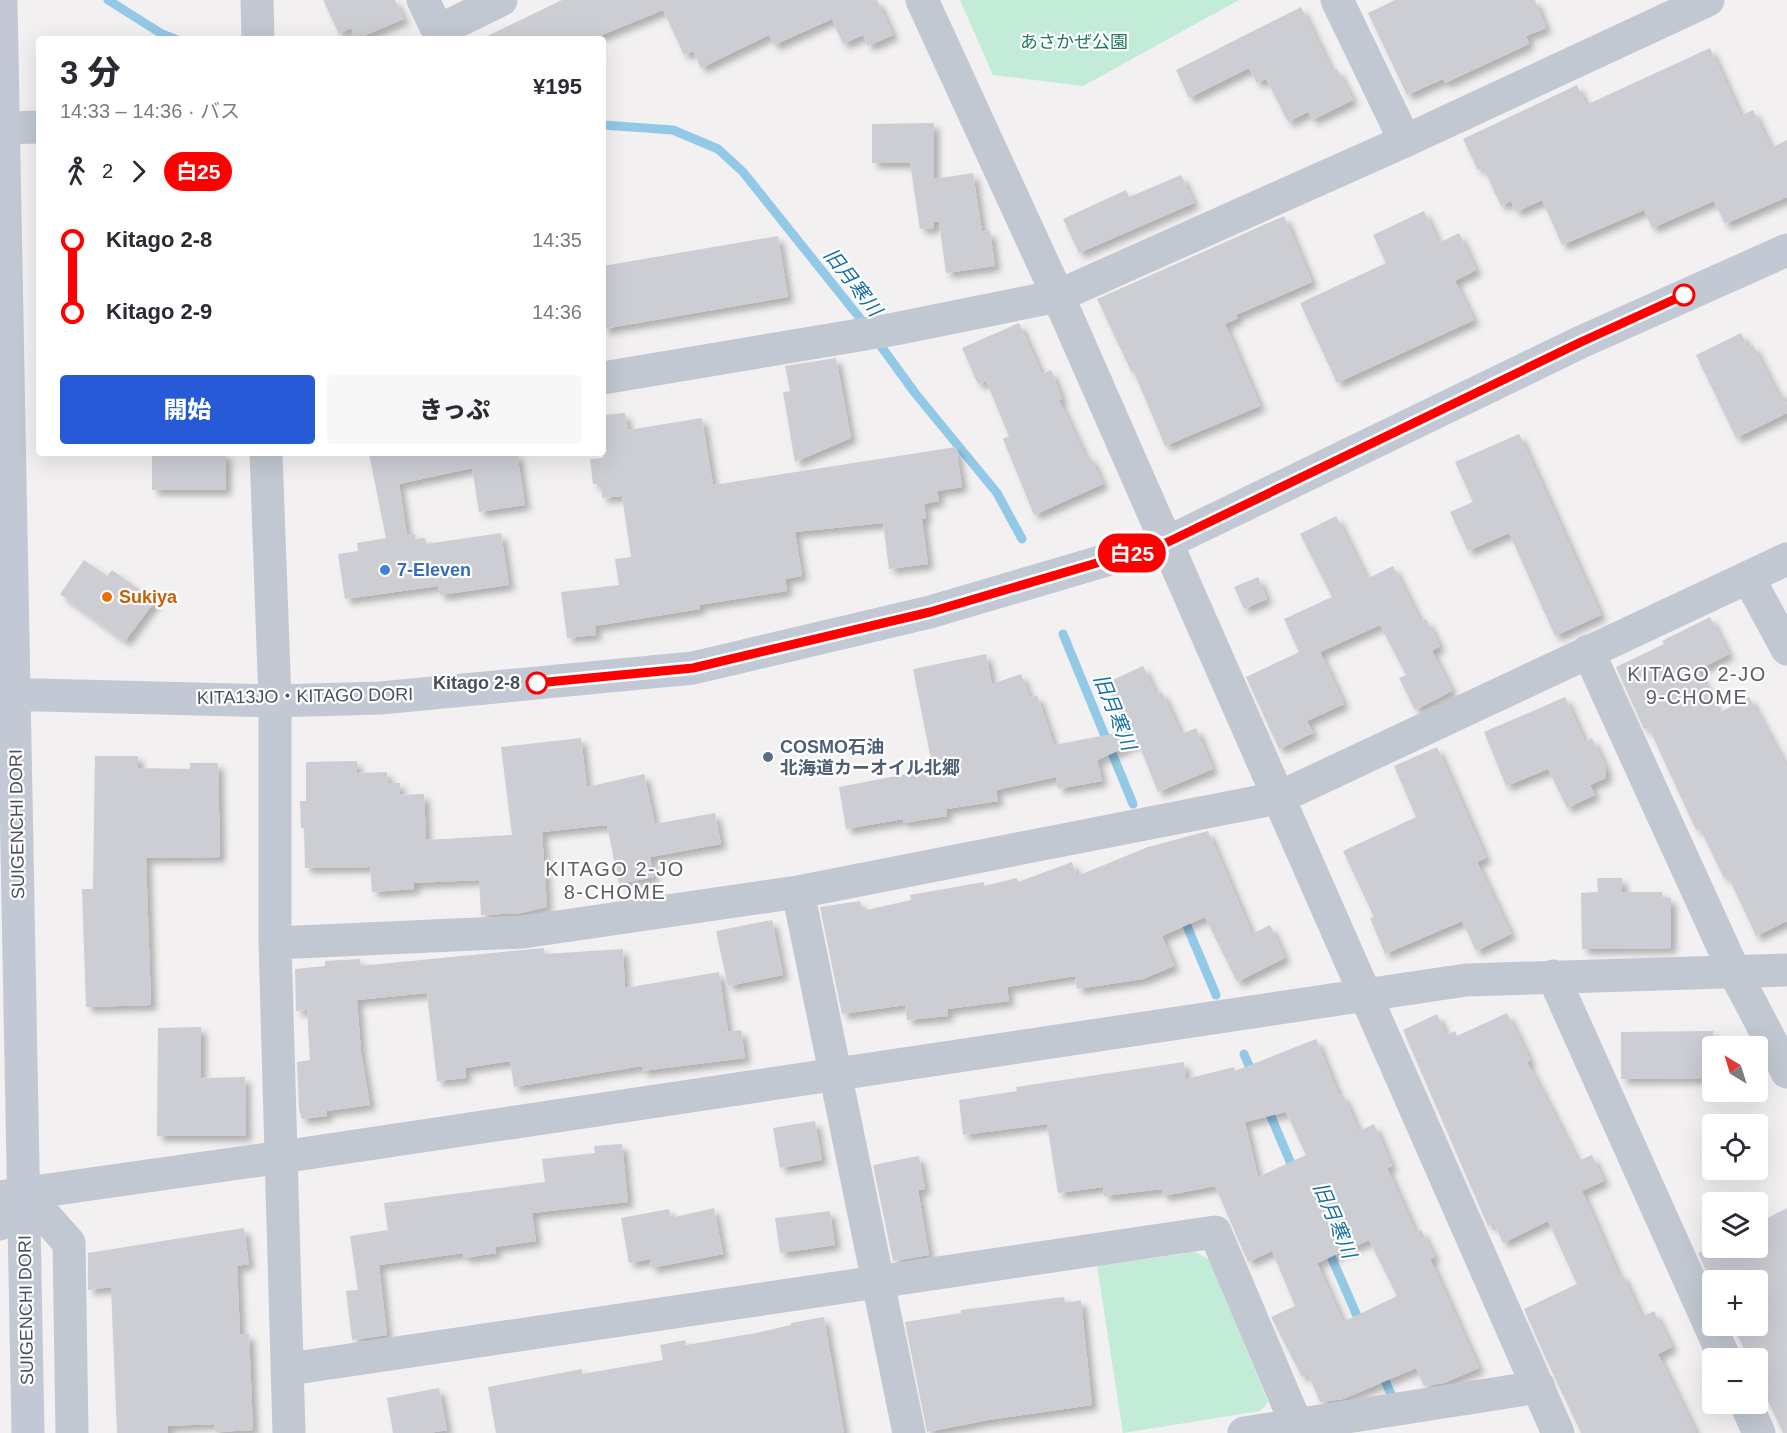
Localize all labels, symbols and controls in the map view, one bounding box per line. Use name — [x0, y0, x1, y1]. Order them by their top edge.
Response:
park label: あさかぜ公園 — [1020, 32, 1128, 52]
text: 3 分 — [60, 54, 121, 91]
text: ¥195 — [533, 74, 582, 99]
text: 14:33 – 14:36 · バス — [60, 100, 240, 122]
icon: walk — [60, 155, 93, 188]
icon: forward — [122, 155, 155, 188]
text: 2 — [102, 160, 113, 182]
text: 白25 — [176, 160, 220, 183]
text: Kitago 2-8 — [106, 227, 212, 252]
text: 14:35 — [532, 229, 582, 251]
water label: 旧月寒川 — [820, 244, 888, 322]
unlabelled marker — [1673, 284, 1695, 306]
text: Kitago 2-9 — [106, 299, 212, 324]
text: 14:36 — [532, 301, 582, 323]
button: 開始 — [60, 375, 315, 444]
button: きっぷ — [327, 375, 582, 444]
line badge: 白25 — [1098, 534, 1166, 572]
text: 白25 — [1110, 542, 1154, 565]
place label: 7-Eleven — [397, 560, 471, 580]
marker: 7-Eleven — [378, 563, 392, 577]
place label: Sukiya — [119, 587, 178, 607]
marker: Sukiya — [100, 590, 114, 604]
district label: KITAGO 2-JO 9-CHOME — [1627, 663, 1767, 708]
water label: 旧月寒川 — [1090, 671, 1141, 755]
marker: Kitago 2-8 — [526, 672, 548, 694]
place label: Kitago 2-8 — [433, 673, 520, 693]
street label: KITA13JO・KITAGO DORI — [197, 684, 413, 708]
place label: COSMO石油 北海道カーオイル北郷 — [780, 737, 960, 778]
street label: SUIGENCHI DORI — [6, 749, 28, 899]
marker: COSMO石油 北海道カーオイル北郷 — [761, 750, 775, 764]
district label: KITAGO 2-JO 8-CHOME — [545, 858, 685, 903]
north arrow — [1702, 1036, 1768, 1102]
map controls — [1702, 1036, 1768, 1414]
button: locate — [1702, 1114, 1768, 1180]
water label: 旧月寒川 — [1309, 1179, 1362, 1263]
button: layers — [1702, 1192, 1768, 1258]
street label: SUIGENCHI DORI — [15, 1235, 37, 1385]
button: + — [1702, 1270, 1768, 1336]
button: − — [1702, 1348, 1768, 1414]

